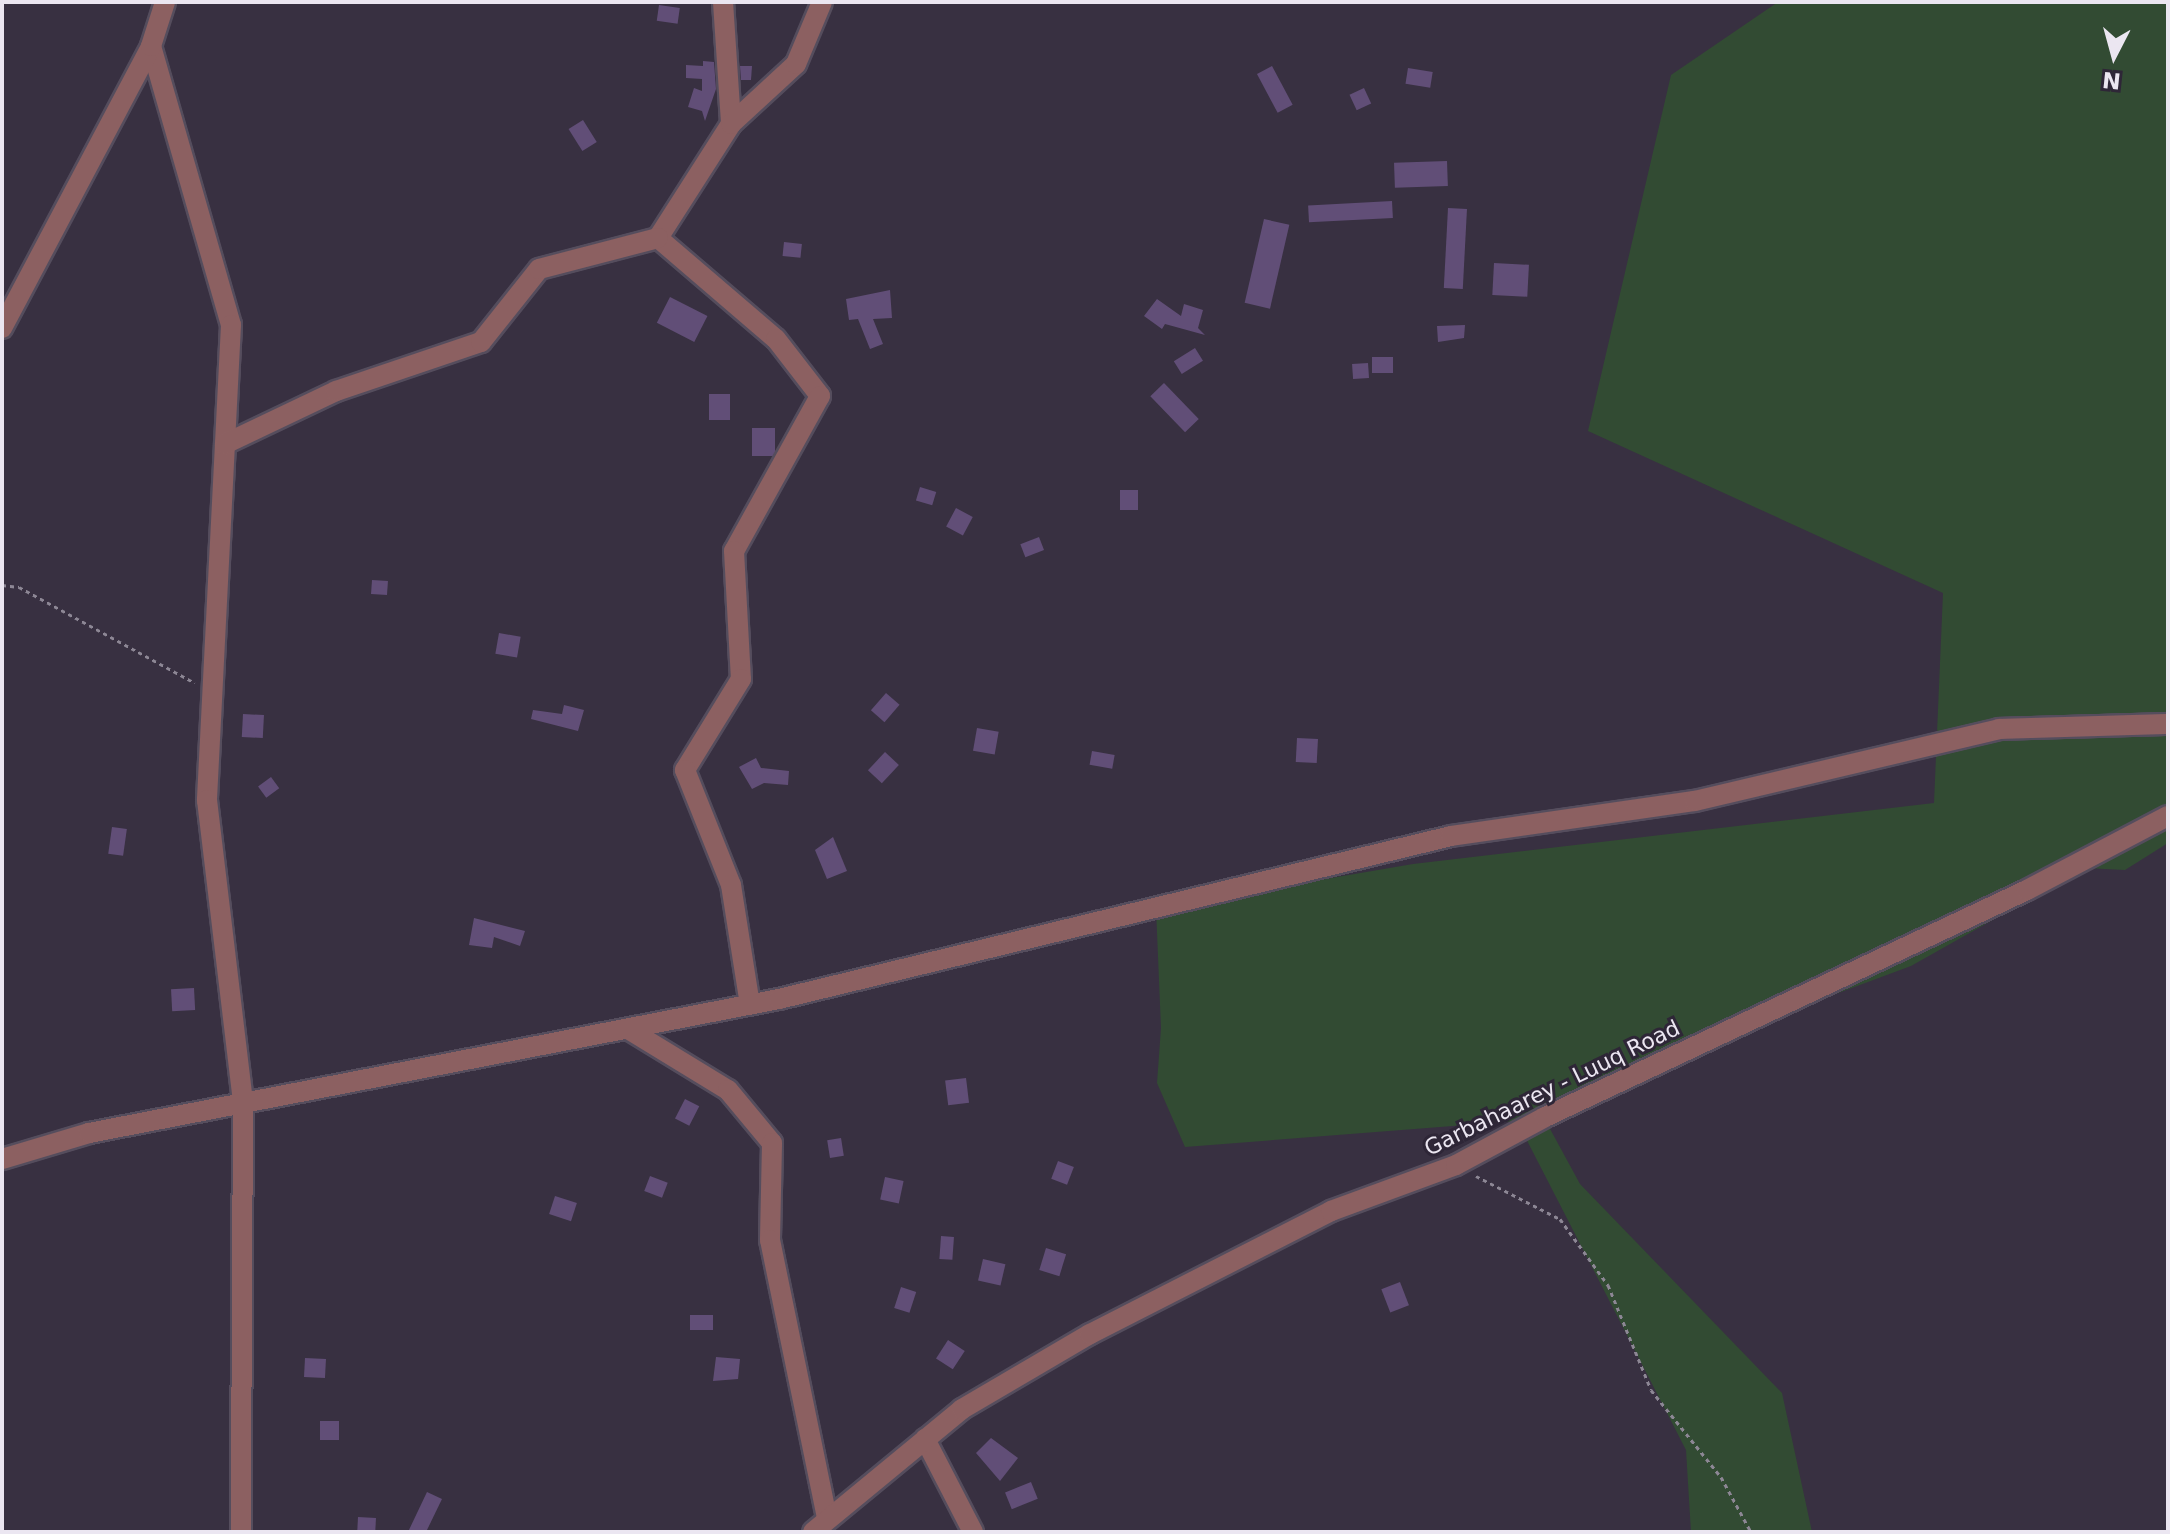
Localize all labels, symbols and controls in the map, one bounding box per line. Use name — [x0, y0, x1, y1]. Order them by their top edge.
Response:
north arrow — [2074, 16, 2154, 96]
text: N — [2101, 67, 2122, 94]
street label: Garbahaarey - Luuq Road — [1420, 1015, 1684, 1161]

